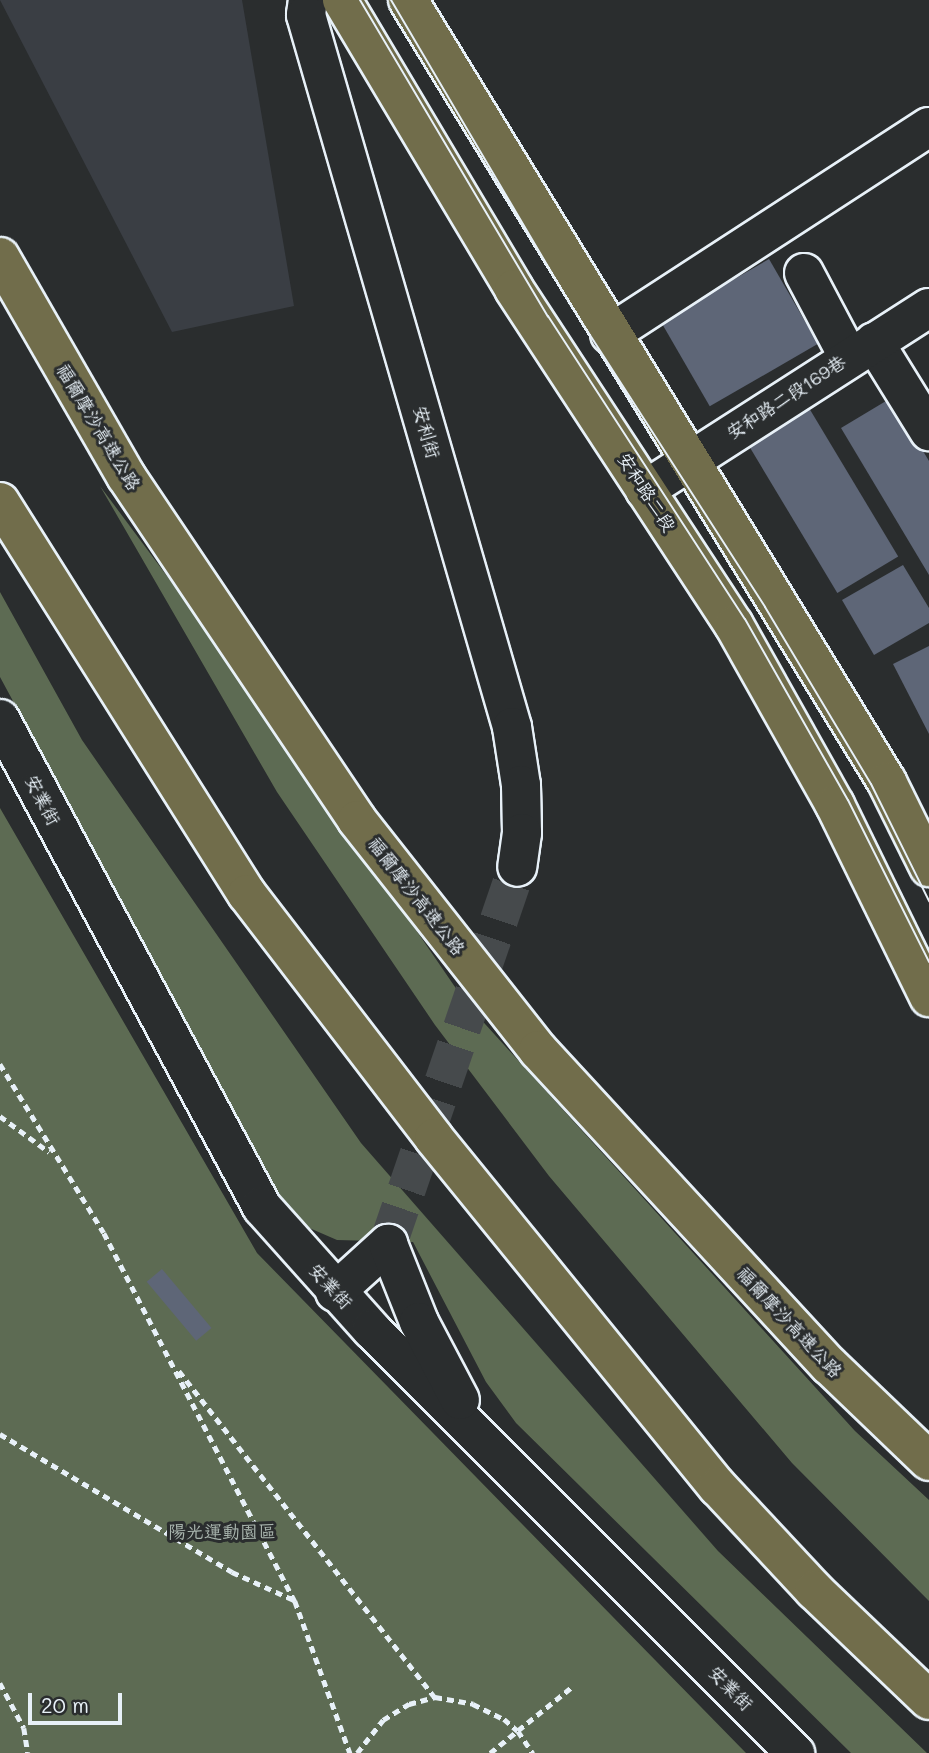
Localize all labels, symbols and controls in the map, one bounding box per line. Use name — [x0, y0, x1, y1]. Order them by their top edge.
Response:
street label: 安和路二段169巷 — [722, 350, 850, 444]
street label: 福爾摩沙高速公路 — [53, 360, 145, 494]
street label: 安利街 — [409, 403, 445, 461]
street label: 安和路二段 — [613, 448, 681, 536]
street label: 安業街 — [21, 771, 65, 829]
street label: 福爾摩沙高速公路 — [364, 833, 470, 959]
street label: 安業街 — [305, 1259, 357, 1313]
street label: 福爾摩沙高速公路 — [733, 1262, 847, 1382]
park label: 陽光運動園區 — [168, 1520, 276, 1542]
street label: 安業街 — [704, 1661, 758, 1715]
scale bar — [32, 1680, 126, 1724]
text: 20 m — [41, 1691, 89, 1718]

